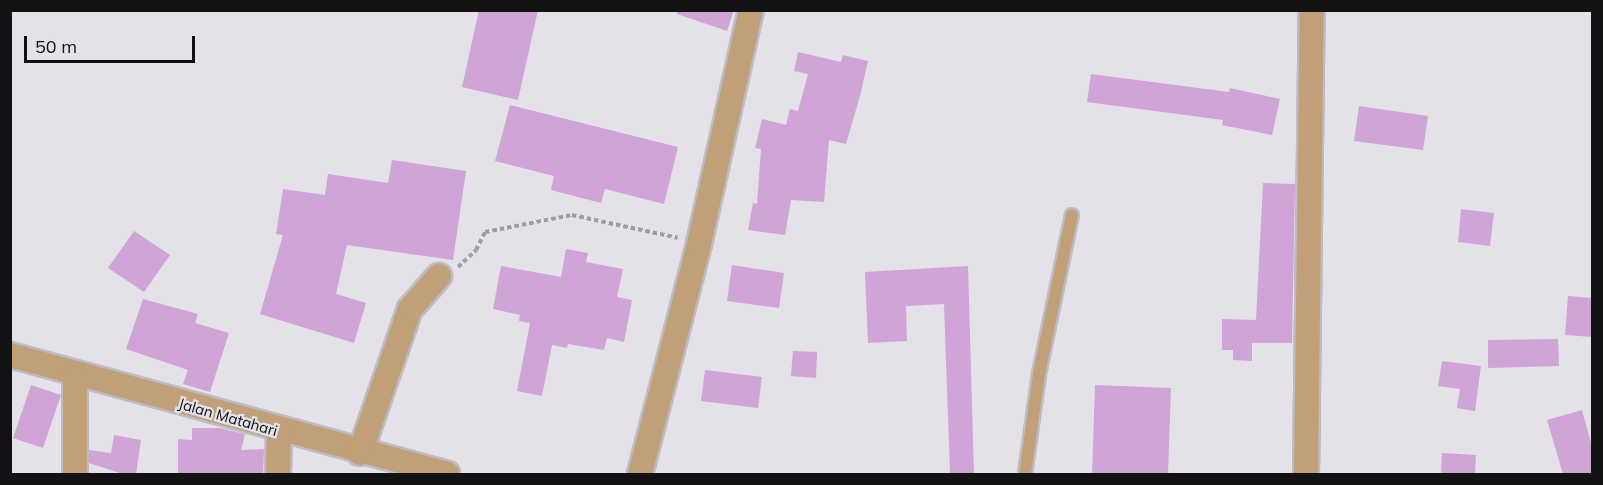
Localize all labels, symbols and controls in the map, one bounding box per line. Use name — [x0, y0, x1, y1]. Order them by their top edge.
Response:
scale bar — [27, 24, 198, 62]
text: 50 m — [35, 35, 77, 58]
street label: Jalan Matahari — [176, 394, 280, 440]

